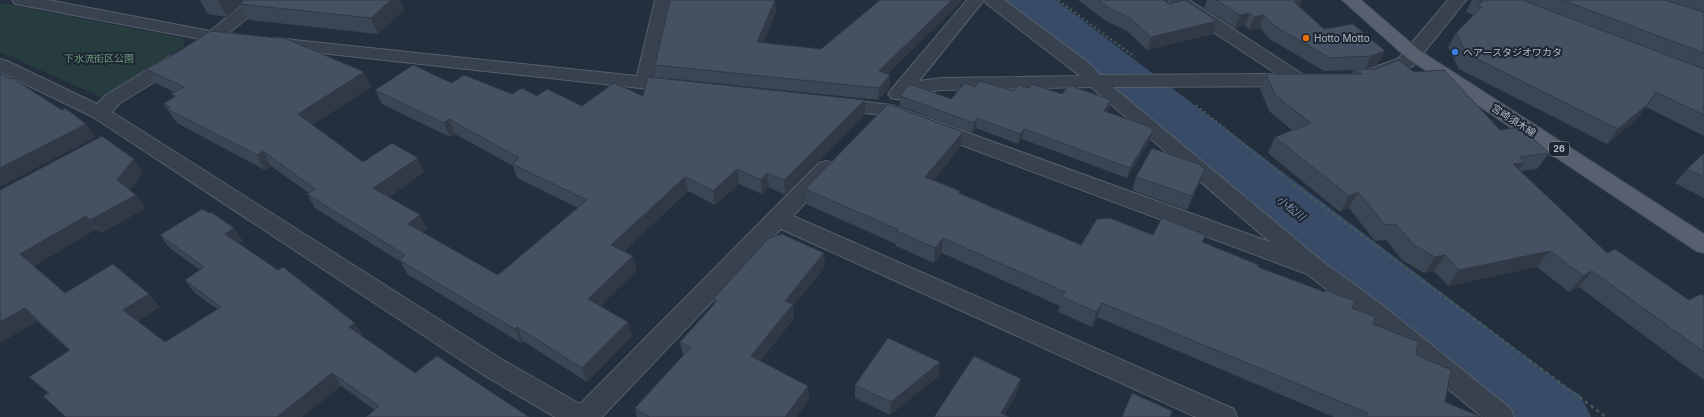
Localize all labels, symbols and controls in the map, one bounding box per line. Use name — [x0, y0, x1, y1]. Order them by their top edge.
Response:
place label: Hotto Motto — [1314, 32, 1370, 44]
marker: Hotto Motto — [1301, 33, 1311, 43]
place label: ヘアースタジオワカタ — [1463, 46, 1562, 58]
marker: ヘアースタジオワカタ — [1450, 47, 1460, 57]
park label: 下水流街区公園 — [64, 52, 134, 64]
street label: 宮崎須木線 — [1490, 101, 1538, 139]
road number: 26 — [1549, 142, 1569, 156]
water label: 小松川 — [1274, 192, 1309, 224]

